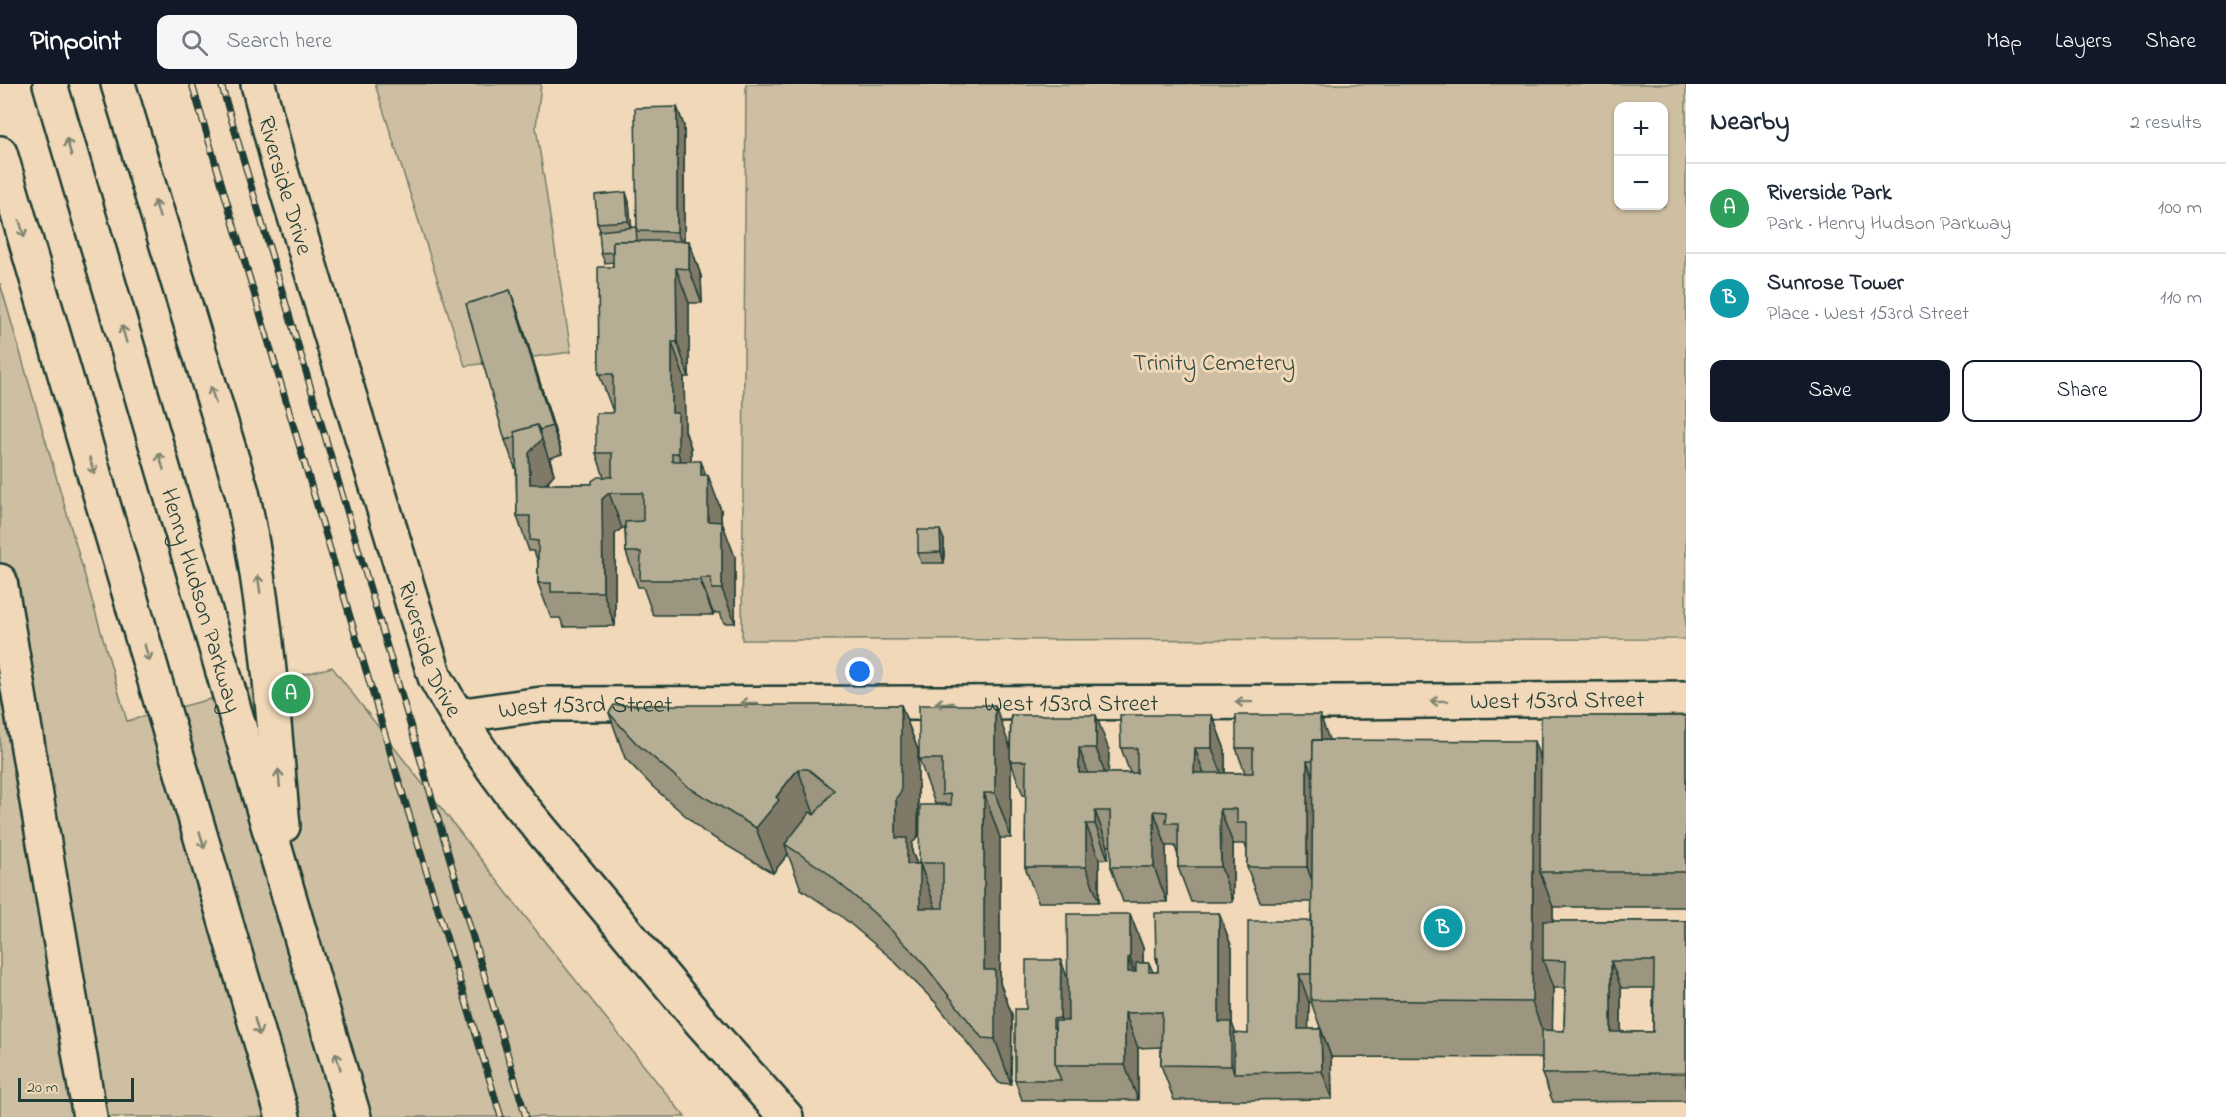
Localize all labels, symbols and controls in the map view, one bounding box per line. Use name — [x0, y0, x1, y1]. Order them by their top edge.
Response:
search box — [157, 15, 577, 69]
text: Pinpoint — [30, 22, 121, 63]
icon: search — [178, 26, 211, 59]
text: Search here — [226, 26, 332, 58]
text: Map — [1986, 27, 2022, 57]
text: Layers — [2055, 27, 2112, 57]
text: Share — [2145, 27, 2196, 57]
map controls — [1614, 102, 1668, 210]
button: + — [1614, 102, 1668, 156]
text: Nearby — [1710, 104, 1789, 142]
text: 2 results — [2130, 109, 2202, 138]
street label: Riverside Drive — [247, 113, 321, 260]
one-way arrow — [63, 138, 74, 157]
button: − — [1614, 156, 1668, 210]
text: Riverside Park — [1767, 178, 1892, 210]
text: A — [1723, 194, 1736, 223]
text: 100 m — [2158, 194, 2202, 223]
one-way arrow — [151, 200, 162, 219]
text: Park · Henry Hudson Parkway — [1767, 210, 2011, 239]
one-way arrow — [17, 219, 29, 238]
text: Sunrose Tower — [1767, 268, 1904, 300]
text: B — [1723, 284, 1736, 313]
text: 110 m — [2160, 284, 2202, 313]
text: Place · West 153rd Street — [1767, 300, 1969, 329]
one-way arrow — [118, 325, 129, 344]
park label: Trinity Cemetery — [1133, 347, 1295, 383]
button: Save — [1710, 360, 1950, 422]
button: Share — [1962, 360, 2202, 422]
one-way arrow — [207, 386, 218, 405]
one-way arrow — [155, 451, 166, 470]
one-way arrow — [87, 456, 98, 475]
street label: Henry Hudson Parkway — [150, 484, 249, 718]
one-way arrow — [254, 575, 265, 595]
street label: Riverside Drive — [387, 578, 470, 725]
one-way arrow — [142, 643, 153, 662]
your location — [845, 657, 874, 686]
pin: A — [272, 672, 310, 716]
street label: West 153rd Street — [1470, 683, 1645, 721]
street label: West 153rd Street — [984, 687, 1158, 723]
street label: West 153rd Street — [496, 689, 672, 730]
one-way arrow — [1429, 695, 1449, 707]
one-way arrow — [1234, 696, 1254, 708]
one-way arrow — [934, 697, 954, 709]
one-way arrow — [739, 698, 759, 709]
one-way arrow — [273, 769, 284, 789]
one-way arrow — [197, 830, 208, 849]
pin: B — [1424, 906, 1462, 950]
one-way arrow — [252, 1017, 263, 1036]
one-way arrow — [332, 1052, 343, 1071]
scale bar — [18, 1075, 134, 1102]
text: 20 m — [27, 1076, 58, 1100]

